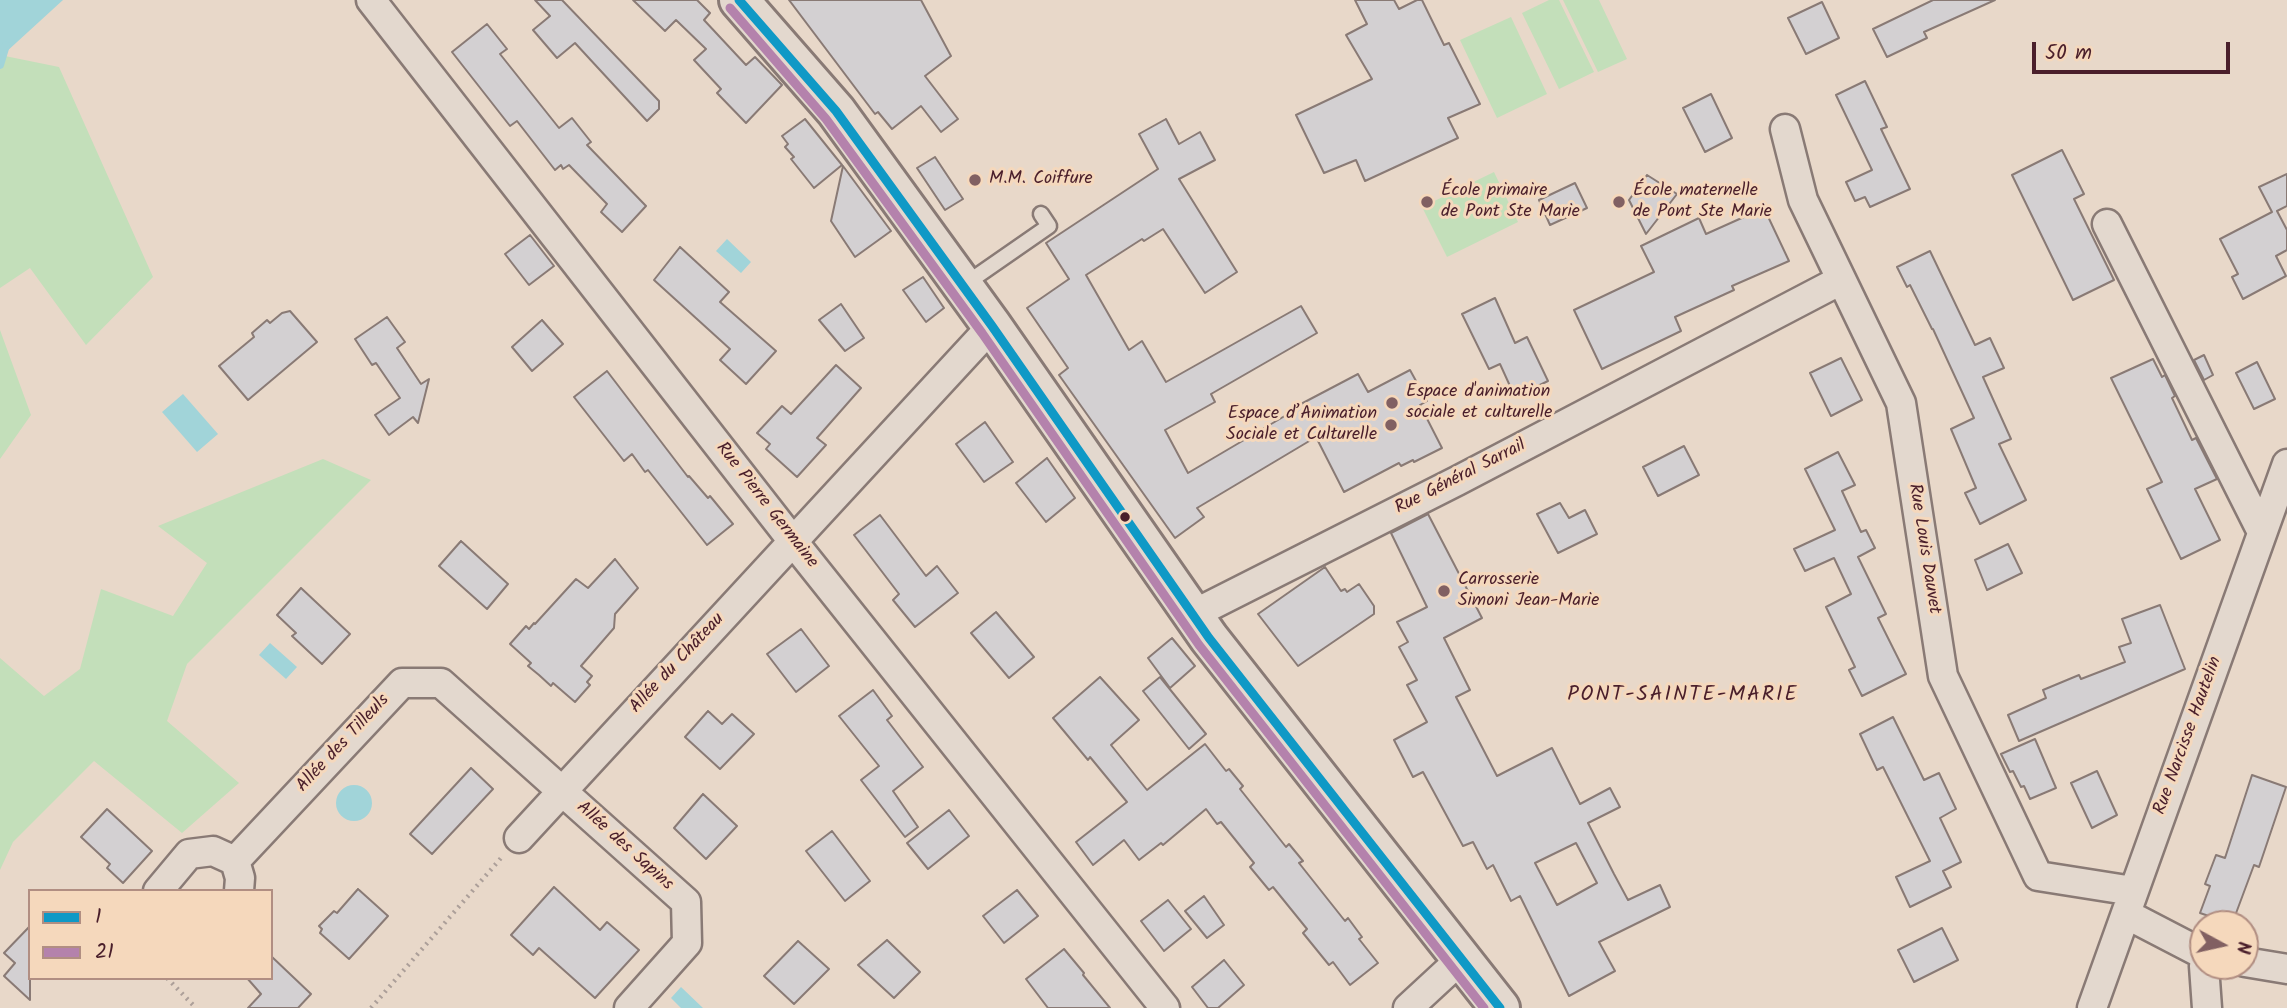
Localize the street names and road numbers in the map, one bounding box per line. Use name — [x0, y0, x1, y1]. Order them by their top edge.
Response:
street label: Rue Général Sarrail — [1392, 436, 1530, 520]
street label: Rue Pierre Germaine — [710, 439, 822, 573]
street label: Rue Louis Dauvet — [1902, 482, 1944, 616]
street label: Allée du Château — [626, 609, 730, 719]
street label: Rue Narcisse Hautelin — [2150, 654, 2228, 818]
street label: Allée des Tilleuls — [293, 690, 395, 798]
street label: Allée des Sapins — [571, 798, 677, 896]

